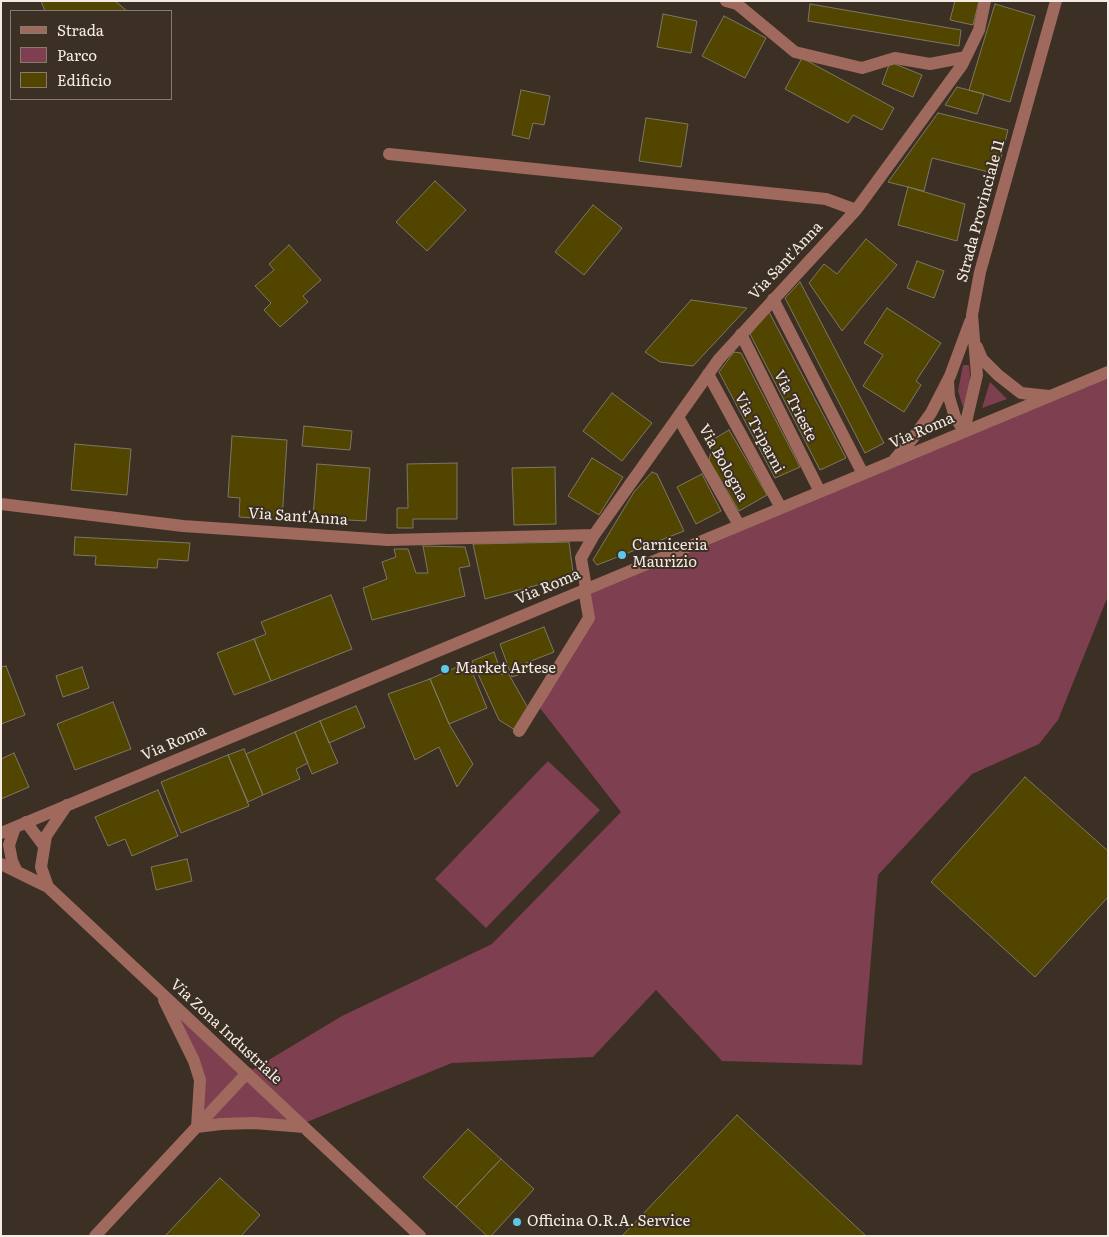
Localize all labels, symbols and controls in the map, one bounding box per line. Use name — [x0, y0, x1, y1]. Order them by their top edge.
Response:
legend — [10, 10, 172, 100]
text: Strada — [57, 18, 104, 41]
text: Parco — [57, 43, 97, 66]
text: Edificio — [57, 68, 112, 91]
street label: Strada Provinciale 11 — [953, 138, 1009, 284]
street label: Via Sant'Anna — [745, 218, 827, 304]
street label: Via Trieste — [769, 367, 821, 445]
street label: Via Triparni — [730, 390, 788, 476]
street label: Via Roma — [887, 409, 957, 453]
street label: Via Bologna — [694, 421, 752, 505]
street label: Via Sant'Anna — [248, 505, 348, 529]
place label: Carniceria Maurizio — [632, 537, 708, 572]
marker: Carniceria Maurizio — [616, 549, 628, 561]
street label: Via Roma — [513, 565, 583, 609]
place label: Market Artese — [455, 660, 556, 678]
marker: Market Artese — [439, 663, 451, 675]
street label: Via Roma — [139, 721, 209, 765]
street label: Via Zona Industriale — [166, 976, 286, 1088]
place label: Officina O.R.A. Service — [527, 1213, 690, 1231]
marker: Officina O.R.A. Service — [511, 1216, 523, 1228]

